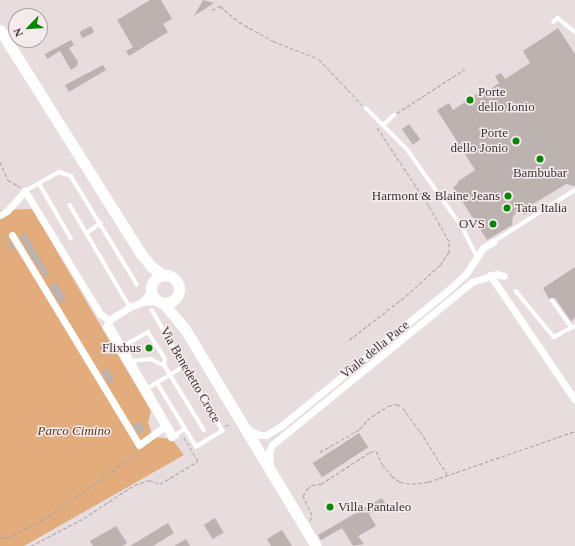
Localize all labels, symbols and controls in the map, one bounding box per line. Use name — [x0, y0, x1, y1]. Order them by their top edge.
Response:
north arrow — [8, 8, 48, 48]
text: N — [11, 27, 25, 39]
place label: Porte dello Ionio — [478, 85, 535, 116]
marker: Porte dello Ionio — [465, 95, 475, 105]
place label: Porte dello Jonio — [451, 126, 508, 157]
marker: Porte dello Jonio — [511, 136, 521, 146]
marker: Bambubar — [535, 154, 545, 164]
place label: Bambubar — [513, 165, 567, 181]
place label: Harmont & Blaine Jeans — [372, 188, 500, 204]
marker: Harmont & Blaine Jeans — [503, 191, 513, 201]
place label: Tata Italia — [515, 200, 567, 216]
marker: Tata Italia — [502, 203, 512, 213]
place label: OVS — [459, 216, 485, 232]
marker: OVS — [488, 219, 498, 229]
street label: Viale della Pace — [338, 318, 412, 382]
street label: Via Benedetto Croce — [156, 324, 224, 426]
place label: Flixbus — [102, 340, 141, 356]
marker: Flixbus — [144, 343, 154, 353]
park label: Parco Cimino — [38, 423, 110, 439]
place label: Villa Pantaleo — [338, 499, 411, 515]
marker: Villa Pantaleo — [325, 502, 335, 512]

